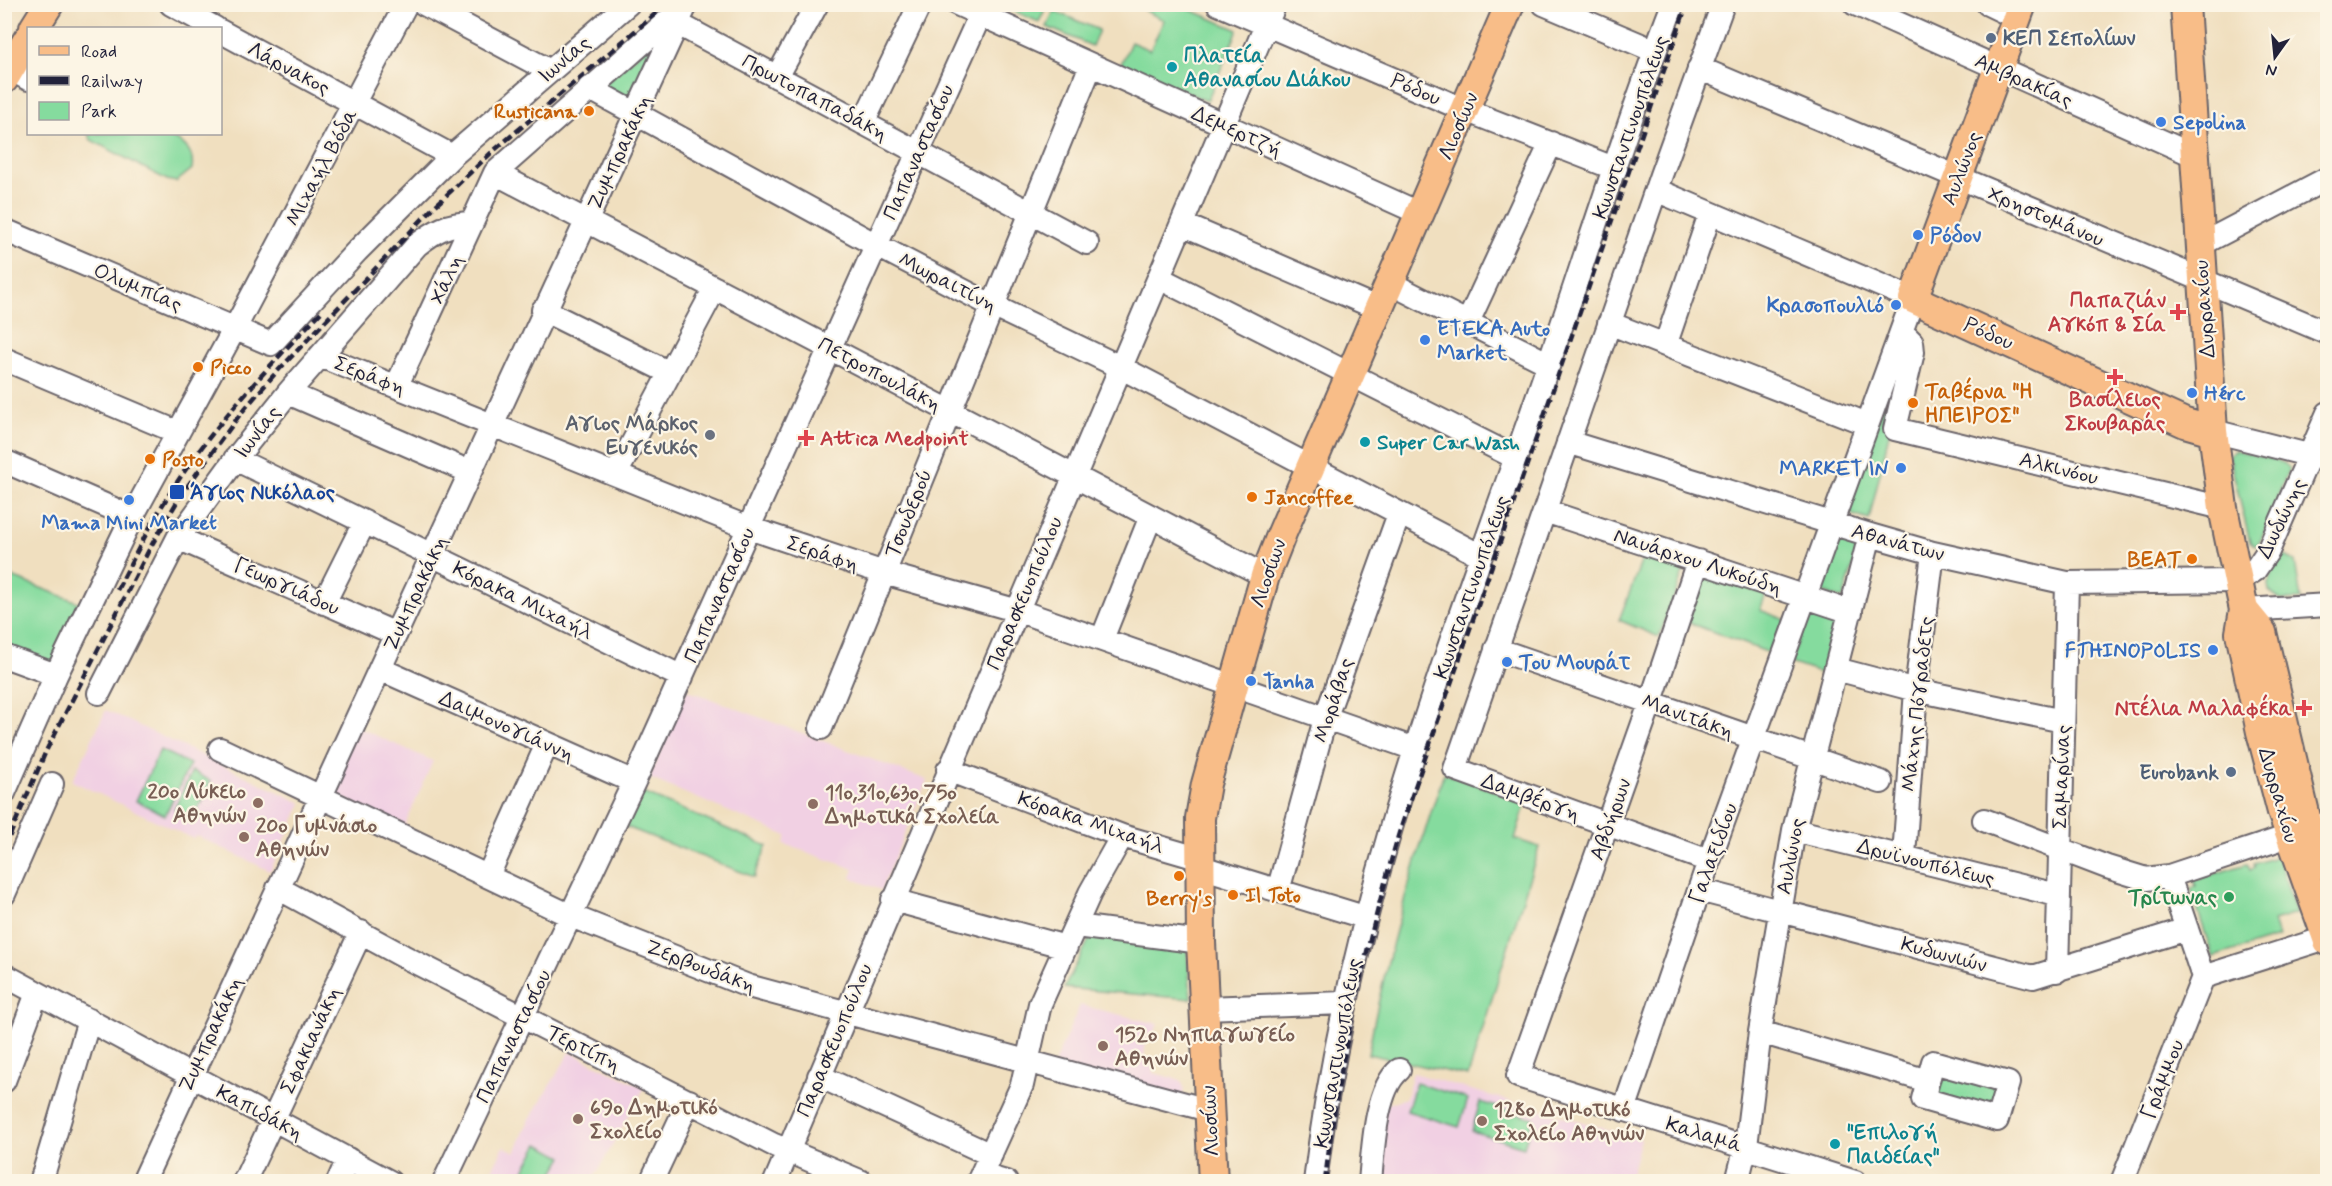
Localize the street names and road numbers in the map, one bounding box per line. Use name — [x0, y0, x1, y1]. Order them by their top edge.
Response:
street label: Ιωνίας — [532, 30, 597, 90]
street label: Κωνσταντινουπόλεως — [1586, 32, 1676, 223]
street label: Λάρνακος — [242, 35, 335, 102]
street label: Αμβρακίας — [1970, 47, 2077, 115]
street label: Πρωτοπαπαδάκη — [737, 48, 892, 148]
street label: Ρόδου — [1386, 67, 1445, 113]
street label: Παπαναστασίου — [877, 80, 961, 225]
street label: Λιοσίων — [1432, 88, 1486, 165]
street label: Ζυμπρακάκη — [581, 90, 659, 215]
street label: Δεμερτζή — [1187, 100, 1286, 164]
street label: Μιχαήλ Βόδα — [279, 104, 365, 231]
street label: Αυλώνος — [1935, 127, 1989, 209]
street label: Χρηστομάνου — [1983, 180, 2108, 254]
street label: Μωραιτίνη — [893, 246, 1002, 320]
street label: Χάλη — [423, 250, 471, 309]
street label: Ολυμπίας — [89, 257, 186, 319]
street label: Δυρραχίου — [2188, 259, 2222, 359]
street label: Ρόδου — [1959, 311, 2018, 357]
street label: Πετροπουλάκη — [813, 331, 946, 419]
street label: Σεράφη — [330, 350, 409, 402]
street label: Ιωνίας — [228, 400, 288, 465]
street label: Αλκινόου — [2016, 446, 2101, 492]
street label: Τσουδερού — [879, 465, 939, 562]
street label: Δωδώνης — [2250, 474, 2313, 563]
street label: Κωνσταντινουπόλεως — [1427, 492, 1517, 683]
street label: Παρασκευοπούλου — [980, 512, 1070, 674]
street label: Αθανάτων — [1848, 517, 1947, 569]
street label: Ναυάρχου Λυκούδη — [1610, 522, 1785, 602]
street label: Παπαναστασίου — [678, 523, 762, 668]
street label: Σεράφη — [783, 529, 862, 579]
street label: Ζυμπρακάκη — [377, 531, 455, 656]
street label: Λιοσίων — [1244, 535, 1294, 612]
street label: Γεωργιάδου — [229, 551, 344, 623]
street label: Κόρακα Μιχαήλ — [448, 555, 598, 647]
street label: Μάχης Πόγραδετς — [1895, 615, 1941, 793]
street label: Μοράβας — [1307, 654, 1361, 746]
street label: Δαιμονογιάννη — [435, 685, 579, 769]
street label: Μανιτάκη — [1638, 687, 1738, 747]
street label: Σαμαρίνας — [2046, 724, 2078, 830]
street label: Δυρραχίου — [2251, 744, 2305, 846]
street label: Δαμβέργη — [1477, 766, 1584, 829]
street label: Αβδήρων — [1583, 774, 1639, 864]
street label: Κόρακα Μιχαήλ — [1014, 785, 1168, 861]
street label: Γαλαξιδίου — [1683, 799, 1745, 907]
street label: Αυλώνος — [1770, 816, 1812, 897]
street label: Δρυϊνουπόλεως — [1854, 832, 1997, 894]
street label: Κυδωνιών — [1898, 930, 1990, 980]
street label: Ζερβουδάκη — [642, 933, 760, 1001]
street label: Κωνσταντινουπόλεως — [1307, 956, 1368, 1150]
street label: Παρασκευοπούλου — [790, 959, 880, 1121]
street label: Παπαναστασίου — [469, 965, 558, 1108]
street label: Ζυμπρακάκη — [172, 972, 250, 1097]
street label: Σφακιανάκη — [274, 982, 348, 1099]
street label: Τερτίπη — [542, 1018, 625, 1079]
street label: Γράμμου — [2134, 1036, 2192, 1123]
street label: Καπιδάκη — [211, 1078, 308, 1148]
street label: Λιοσίων — [1195, 1085, 1227, 1157]
street label: Καλαμά — [1662, 1110, 1745, 1160]

